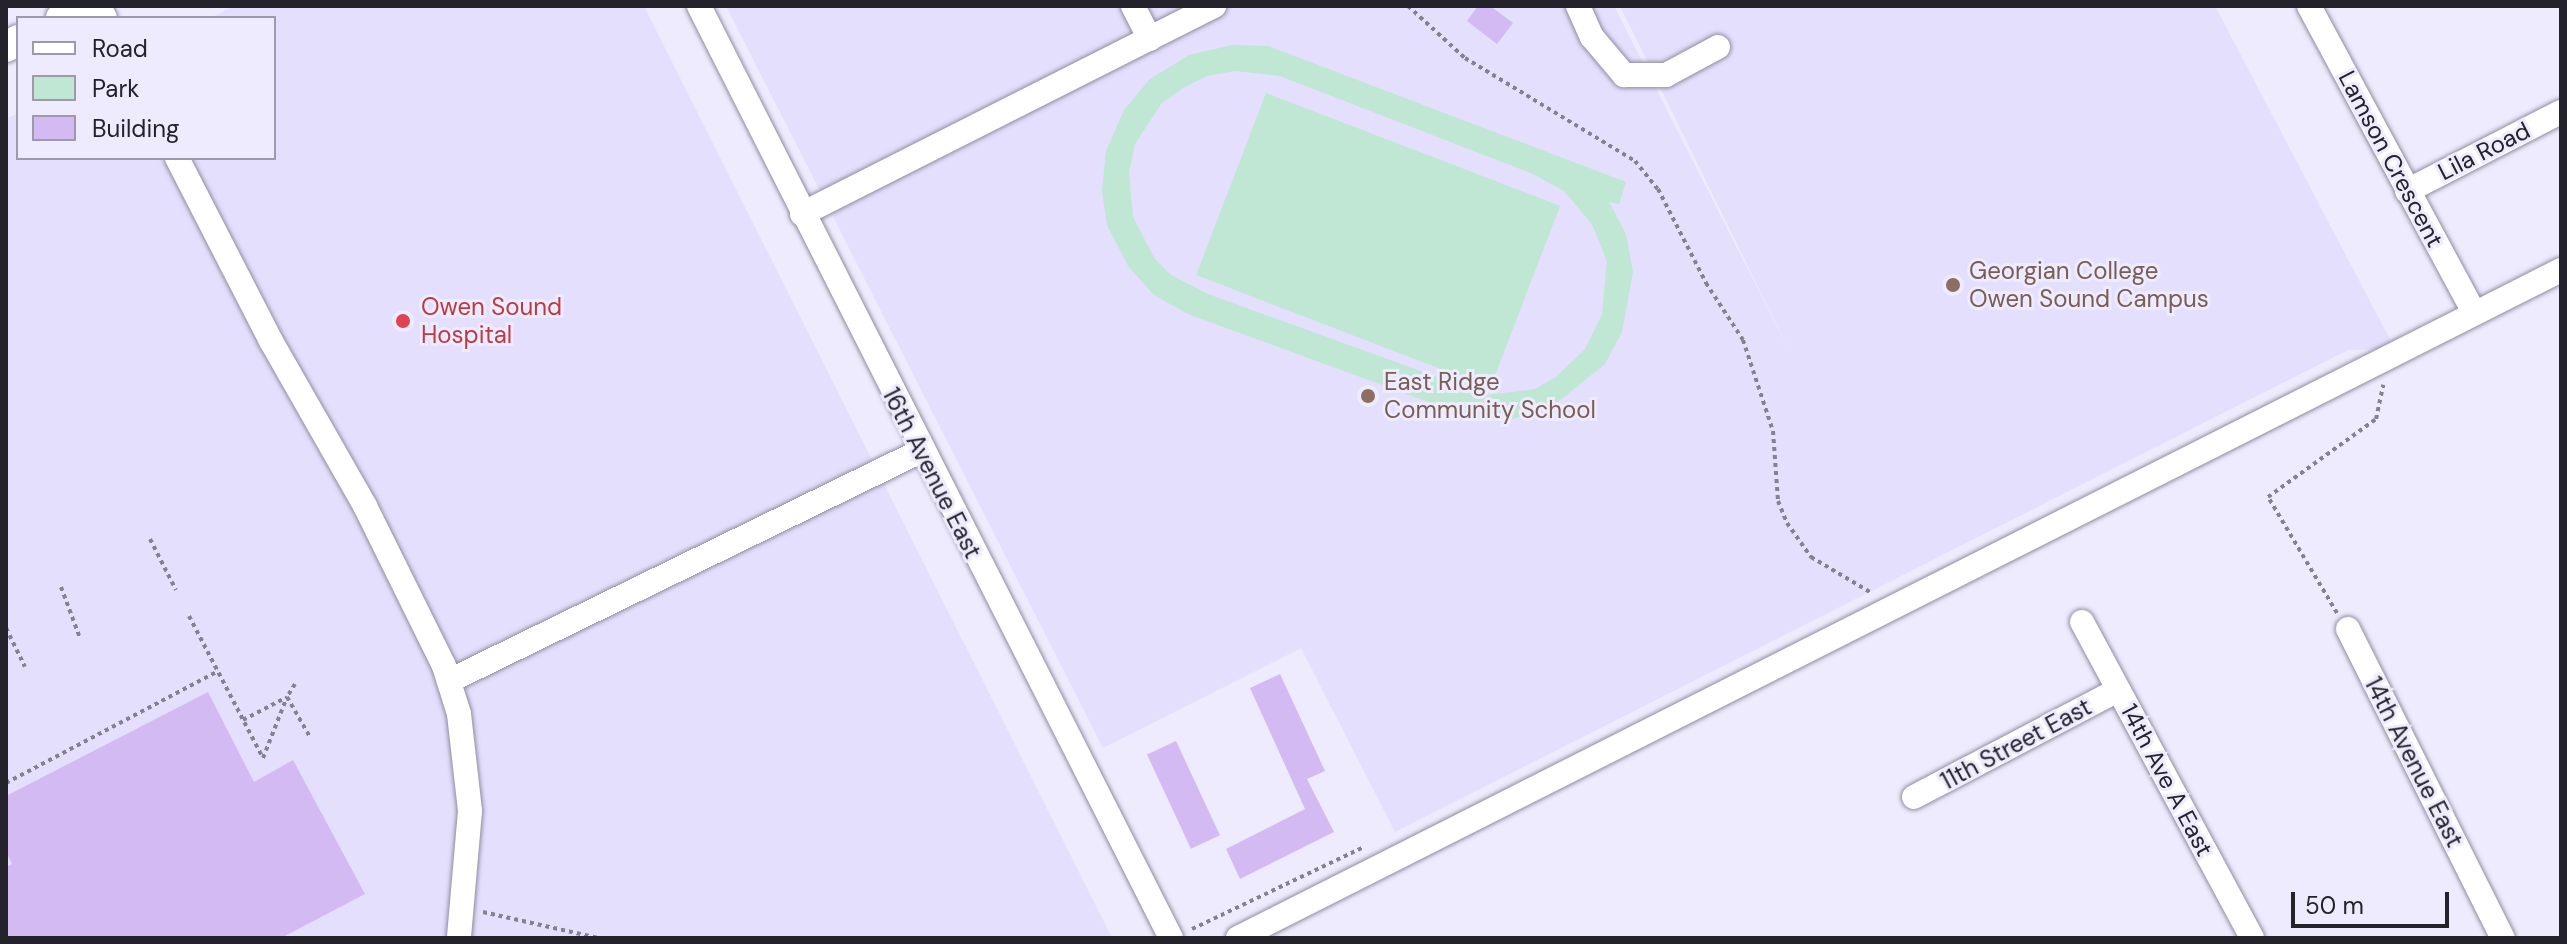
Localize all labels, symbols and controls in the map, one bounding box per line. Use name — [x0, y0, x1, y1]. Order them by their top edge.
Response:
legend — [16, 16, 276, 160]
text: Road — [92, 33, 148, 64]
street label: Lamson Crescent — [2332, 66, 2450, 252]
text: Park — [92, 73, 139, 104]
text: Building — [92, 113, 179, 144]
street label: Lila Road — [2433, 116, 2535, 186]
place label: Georgian College Owen Sound Campus — [1969, 257, 2209, 313]
marker: Georgian College Owen Sound Campus — [1944, 276, 1962, 294]
place label: Owen Sound Hospital — [421, 293, 562, 349]
marker: Owen Sound Hospital — [392, 310, 414, 332]
place label: East Ridge Community School — [1384, 368, 1596, 424]
street label: 16th Avenue East — [877, 383, 987, 563]
marker: East Ridge Community School — [1359, 387, 1377, 405]
street label: 14th Avenue East — [2359, 672, 2469, 852]
street label: 11th Street East — [1936, 692, 2096, 796]
street label: 14th Ave A East — [2115, 699, 2219, 861]
scale bar — [2295, 876, 2453, 926]
text: 50 m — [2305, 890, 2364, 921]

